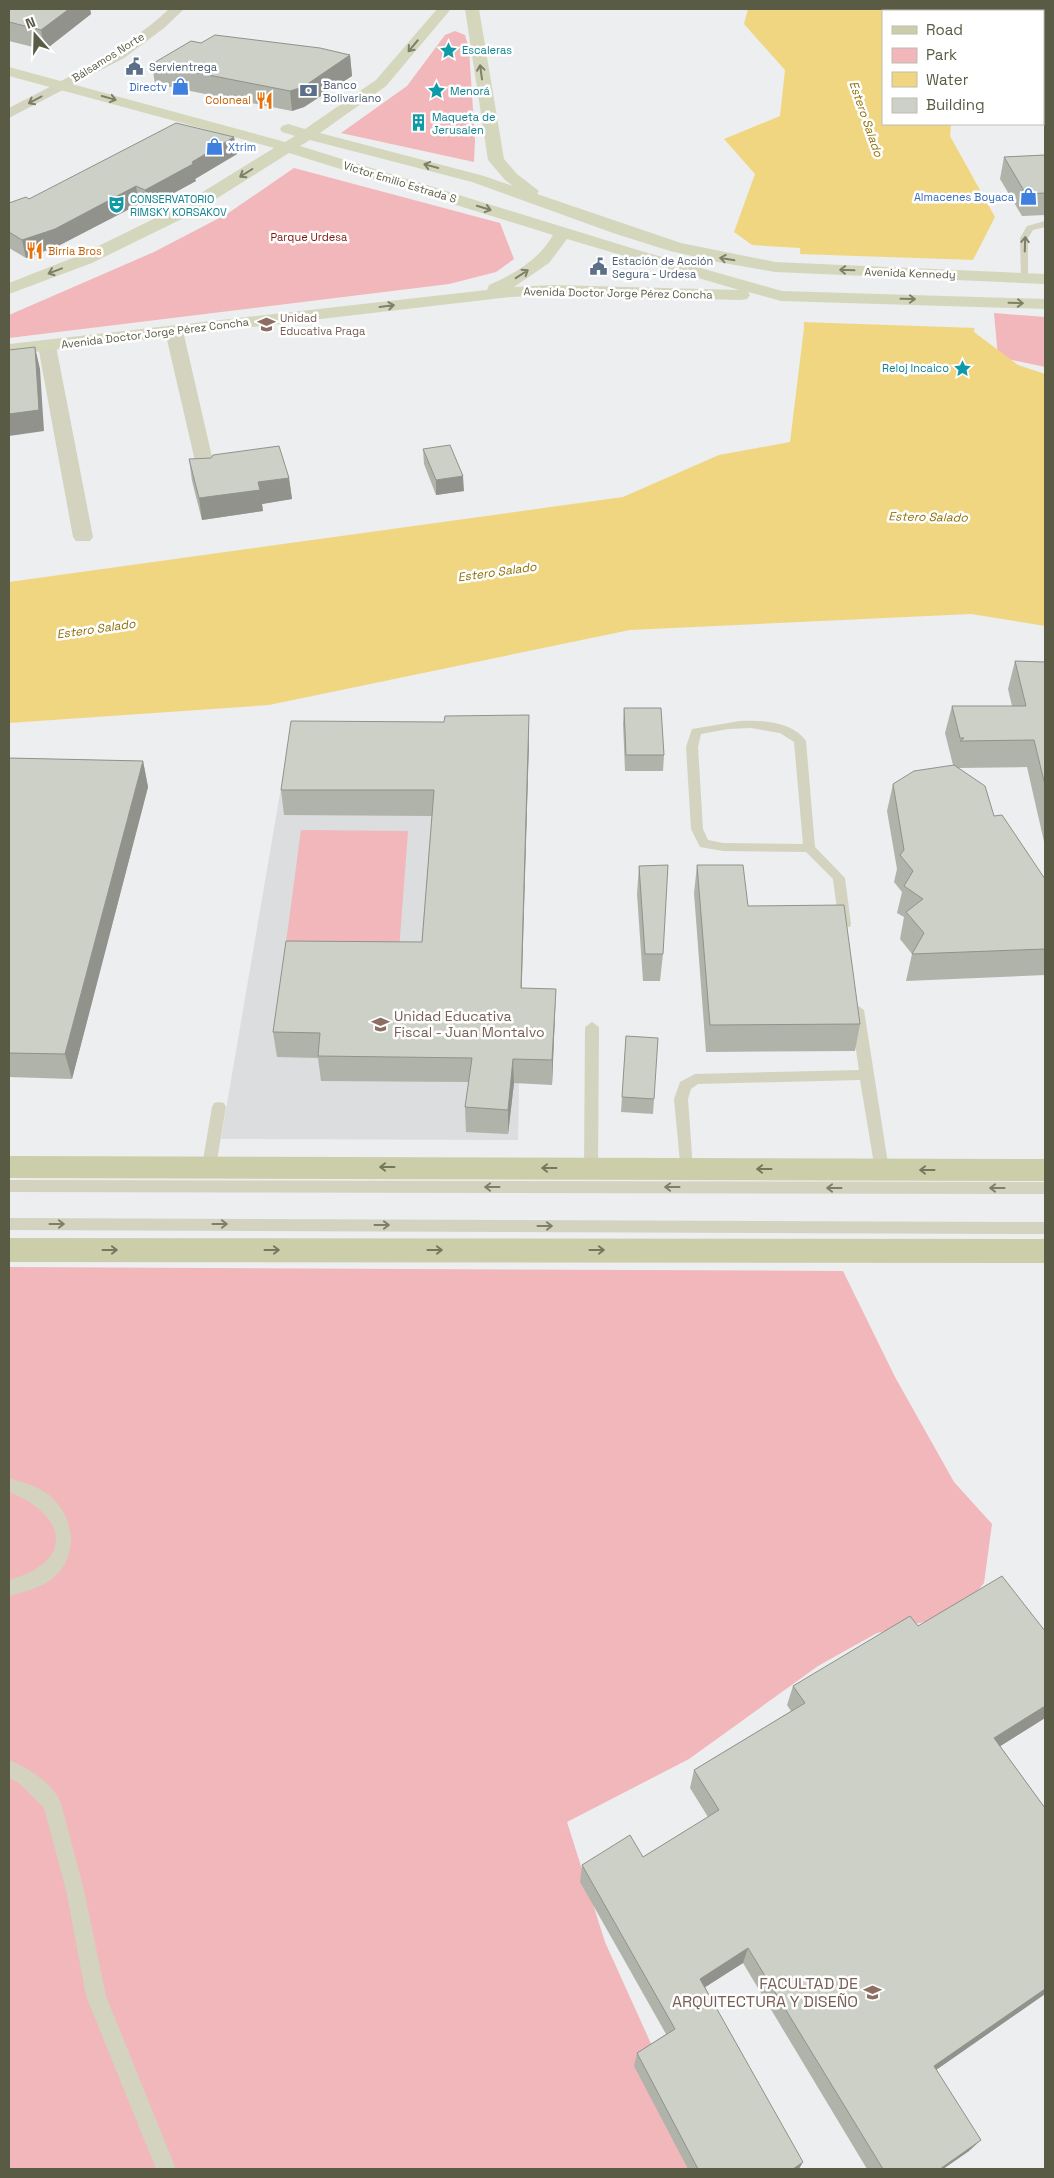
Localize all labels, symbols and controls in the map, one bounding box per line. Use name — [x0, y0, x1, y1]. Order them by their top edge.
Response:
north arrow — [10, 10, 60, 60]
legend — [882, 10, 1044, 125]
text: N — [23, 13, 38, 33]
text: Road — [926, 20, 963, 39]
street label: Bálsamos Norte — [69, 29, 147, 85]
one-way arrow — [407, 39, 418, 52]
place icon: Escaleras — [438, 40, 458, 60]
place label: Escaleras — [462, 43, 512, 57]
text: Park — [926, 45, 957, 64]
public building icon: Servientrega — [125, 57, 145, 77]
place label: Servientrega — [149, 60, 218, 74]
one-way arrow — [476, 64, 486, 80]
text: Water — [926, 70, 969, 89]
shop icon: Directv — [171, 77, 191, 97]
place label: Banco Bolivariano — [323, 78, 381, 105]
water label: Estero Salado — [846, 79, 887, 160]
place label: Directv — [129, 80, 167, 94]
bank icon: Banco Bolivariano — [299, 81, 319, 101]
place icon: Menorá — [426, 81, 446, 101]
place label: Menorá — [450, 84, 491, 98]
restaurant icon: Coloneal — [255, 90, 275, 110]
place label: Coloneal — [205, 93, 251, 107]
one-way arrow — [100, 94, 116, 103]
one-way arrow — [28, 95, 43, 105]
text: Building — [926, 95, 985, 114]
place label: Maqueta de Jerusalen — [432, 110, 496, 137]
building icon: Maqueta de Jerusalen — [408, 113, 428, 133]
shop icon: Xtrim — [204, 137, 224, 157]
place label: Xtrim — [228, 140, 256, 154]
street label: Víctor Emilio Estrada S — [342, 158, 459, 206]
one-way arrow — [424, 161, 440, 170]
one-way arrow — [239, 167, 253, 178]
shop icon: Almacenes Boyaca — [1018, 187, 1038, 207]
place label: Almacenes Boyaca — [914, 190, 1015, 204]
place label: CONSERVATORIO RIMSKY KORSAKOV — [130, 192, 227, 219]
theatre icon: CONSERVATORIO RIMSKY KORSAKOV — [106, 195, 126, 215]
one-way arrow — [476, 204, 492, 214]
park label: Parque Urdesa — [271, 230, 348, 244]
one-way arrow — [1020, 237, 1030, 253]
restaurant icon: Birria Bros — [24, 241, 44, 261]
place label: Birria Bros — [48, 244, 102, 258]
one-way arrow — [720, 253, 736, 263]
place label: Estación de Acción Segura - Urdesa — [612, 254, 713, 281]
public building icon: Estación de Acción Segura - Urdesa — [588, 257, 608, 277]
street label: Avenida Kennedy — [864, 264, 956, 282]
one-way arrow — [839, 266, 855, 275]
one-way arrow — [48, 267, 63, 276]
one-way arrow — [515, 269, 529, 279]
street label: Avenida Doctor Jorge Pérez Concha — [523, 284, 713, 302]
one-way arrow — [900, 295, 916, 304]
one-way arrow — [1007, 298, 1023, 307]
one-way arrow — [379, 301, 395, 311]
place label: Unidad Educativa Praga — [280, 311, 366, 338]
street label: Avenida Doctor Jorge Pérez Concha — [60, 314, 250, 351]
school or university icon: Unidad Educativa Praga — [256, 314, 276, 334]
place icon: Reloj Incaico — [953, 358, 973, 378]
place label: Reloj Incaico — [882, 361, 949, 375]
water label: Estero Salado — [888, 508, 968, 526]
water label: Estero Salado — [457, 558, 538, 585]
water label: Estero Salado — [56, 615, 137, 642]
place label: Unidad Educativa Fiscal - Juan Montalvo — [394, 1007, 545, 1041]
school or university icon: Unidad Educativa Fiscal - Juan Montalvo — [370, 1014, 390, 1034]
one-way arrow — [379, 1162, 395, 1172]
one-way arrow — [541, 1163, 558, 1173]
one-way arrow — [756, 1164, 772, 1174]
one-way arrow — [919, 1165, 935, 1175]
one-way arrow — [484, 1182, 500, 1192]
one-way arrow — [664, 1182, 680, 1192]
one-way arrow — [826, 1183, 842, 1193]
one-way arrow — [989, 1183, 1005, 1193]
one-way arrow — [49, 1219, 65, 1229]
one-way arrow — [212, 1219, 228, 1229]
one-way arrow — [374, 1220, 390, 1230]
one-way arrow — [536, 1221, 553, 1231]
one-way arrow — [102, 1245, 118, 1255]
one-way arrow — [264, 1245, 280, 1255]
one-way arrow — [426, 1245, 443, 1255]
one-way arrow — [589, 1245, 605, 1255]
place label: FACULTAD DE ARQUITECTURA Y DISEÑO — [672, 1973, 858, 2012]
school or university icon: FACULTAD DE ARQUITECTURA Y DISEÑO — [862, 1982, 882, 2002]

